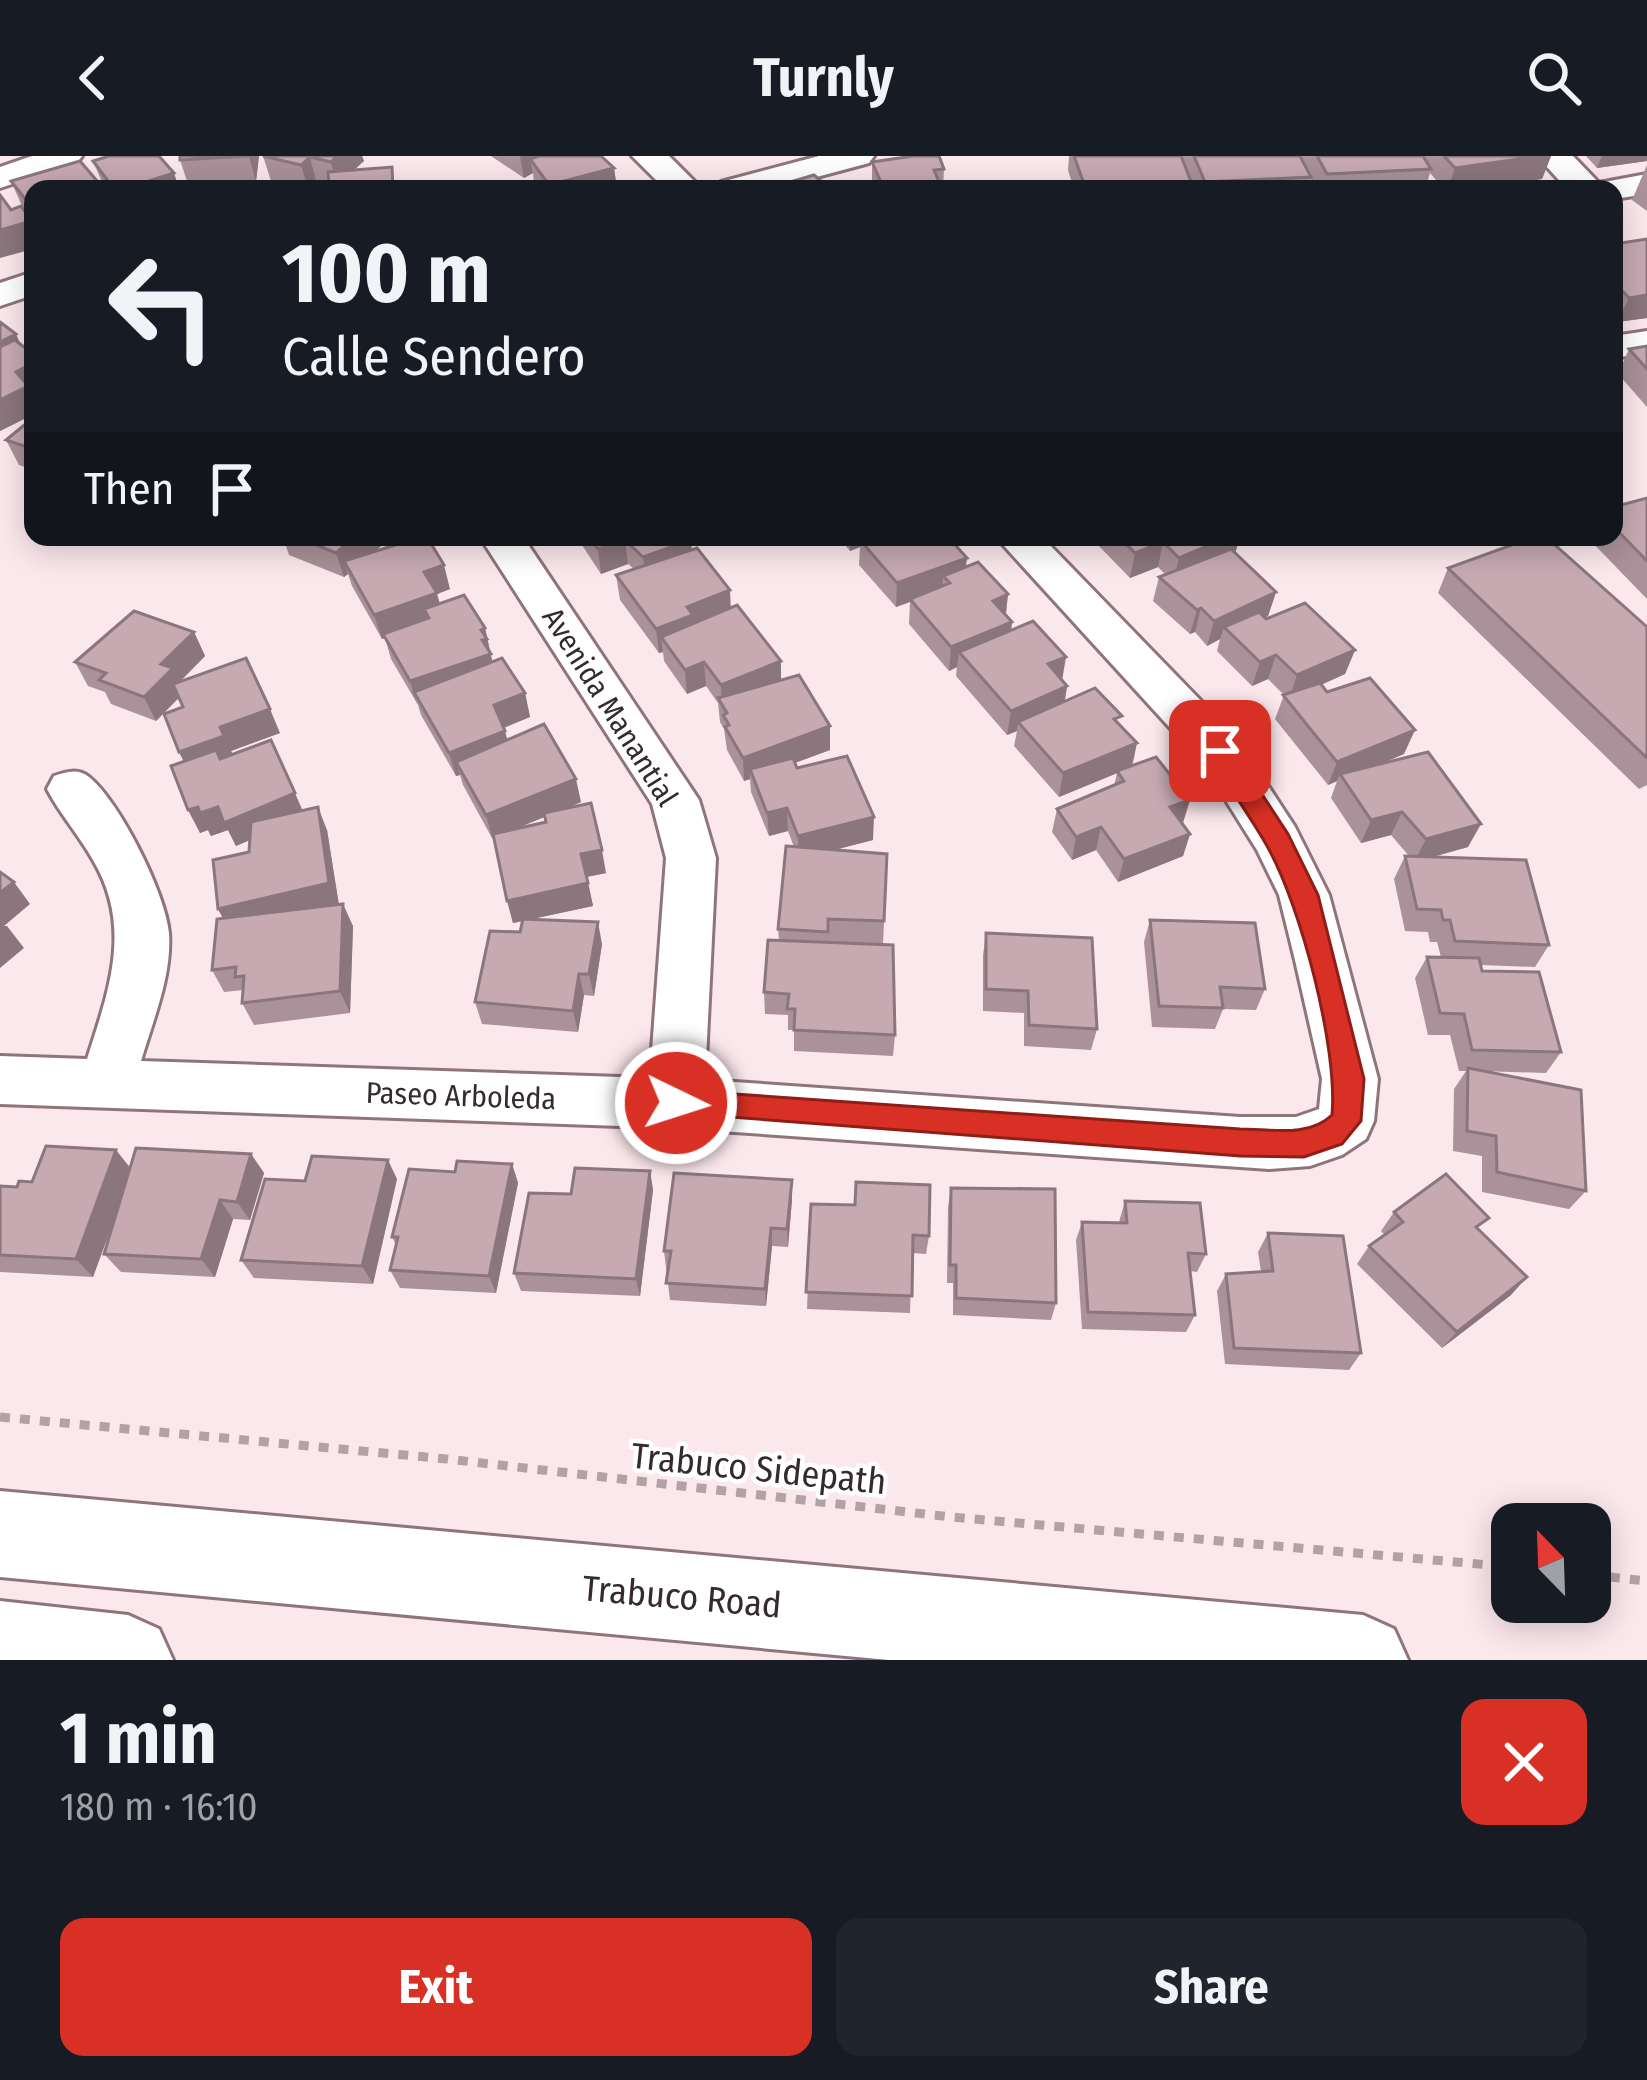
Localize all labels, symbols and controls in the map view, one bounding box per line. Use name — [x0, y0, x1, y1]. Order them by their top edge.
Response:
icon: back — [60, 45, 126, 111]
icon: search — [1521, 45, 1587, 111]
text: Turnly — [753, 46, 894, 110]
text: 100 m — [282, 223, 491, 324]
icon: left — [84, 228, 240, 384]
text: Calle Sendero — [282, 325, 586, 389]
icon: arrive — [199, 456, 265, 522]
text: Then — [84, 462, 175, 516]
street label: Avenida Manantial — [535, 601, 685, 813]
pin — [1169, 700, 1271, 802]
icon: arrive — [1187, 718, 1253, 784]
position arrow — [613, 1040, 739, 1166]
street label: Paseo Arboleda — [365, 1075, 557, 1117]
street label: Trabuco Sidepath — [629, 1434, 888, 1504]
north arrow — [1491, 1503, 1611, 1623]
map controls — [1491, 1503, 1611, 1623]
street label: Trabuco Road — [581, 1566, 783, 1628]
text: 1 min — [60, 1696, 217, 1782]
button: close — [1461, 1699, 1587, 1825]
text: 180 m · 16:10 — [60, 1784, 258, 1830]
button: Exit — [60, 1918, 812, 2056]
button: Share — [836, 1918, 1587, 2056]

